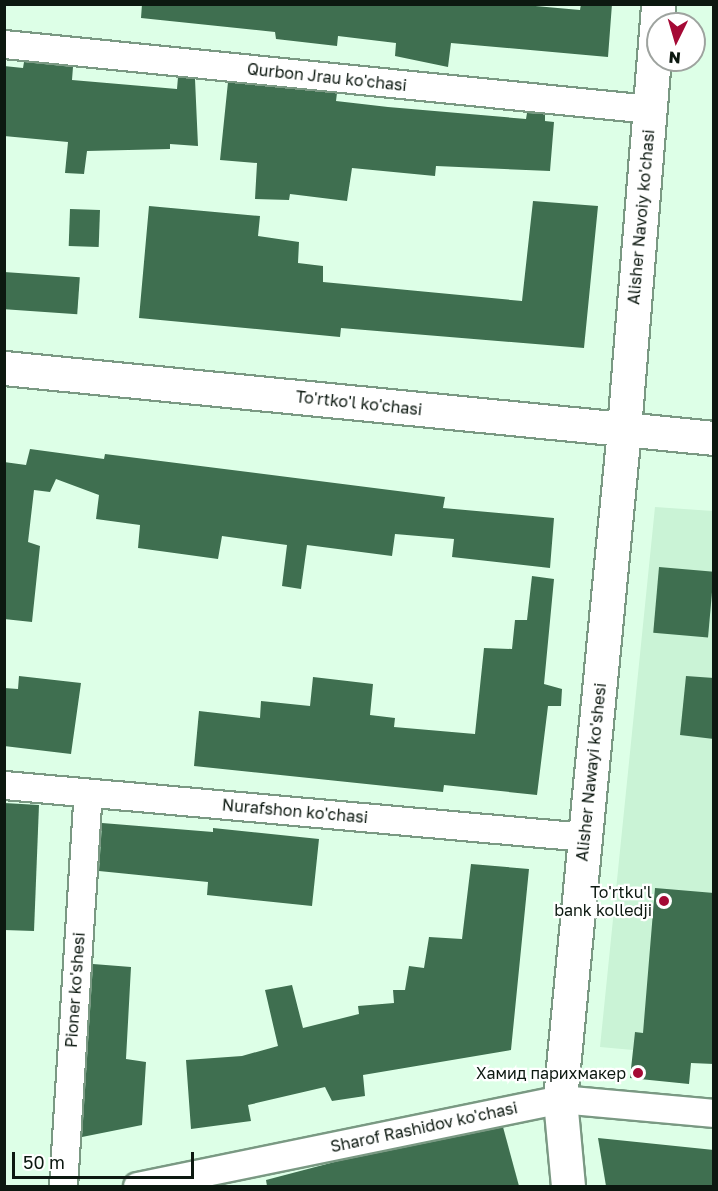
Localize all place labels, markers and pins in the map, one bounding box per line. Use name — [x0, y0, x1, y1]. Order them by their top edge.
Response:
place label: To'rtku'l bank kolledji — [554, 882, 652, 920]
marker: To'rtku'l bank kolledji — [657, 894, 671, 908]
place label: Хамид парихмакер — [476, 1063, 626, 1083]
marker: Хамид парихмакер — [631, 1066, 645, 1080]

